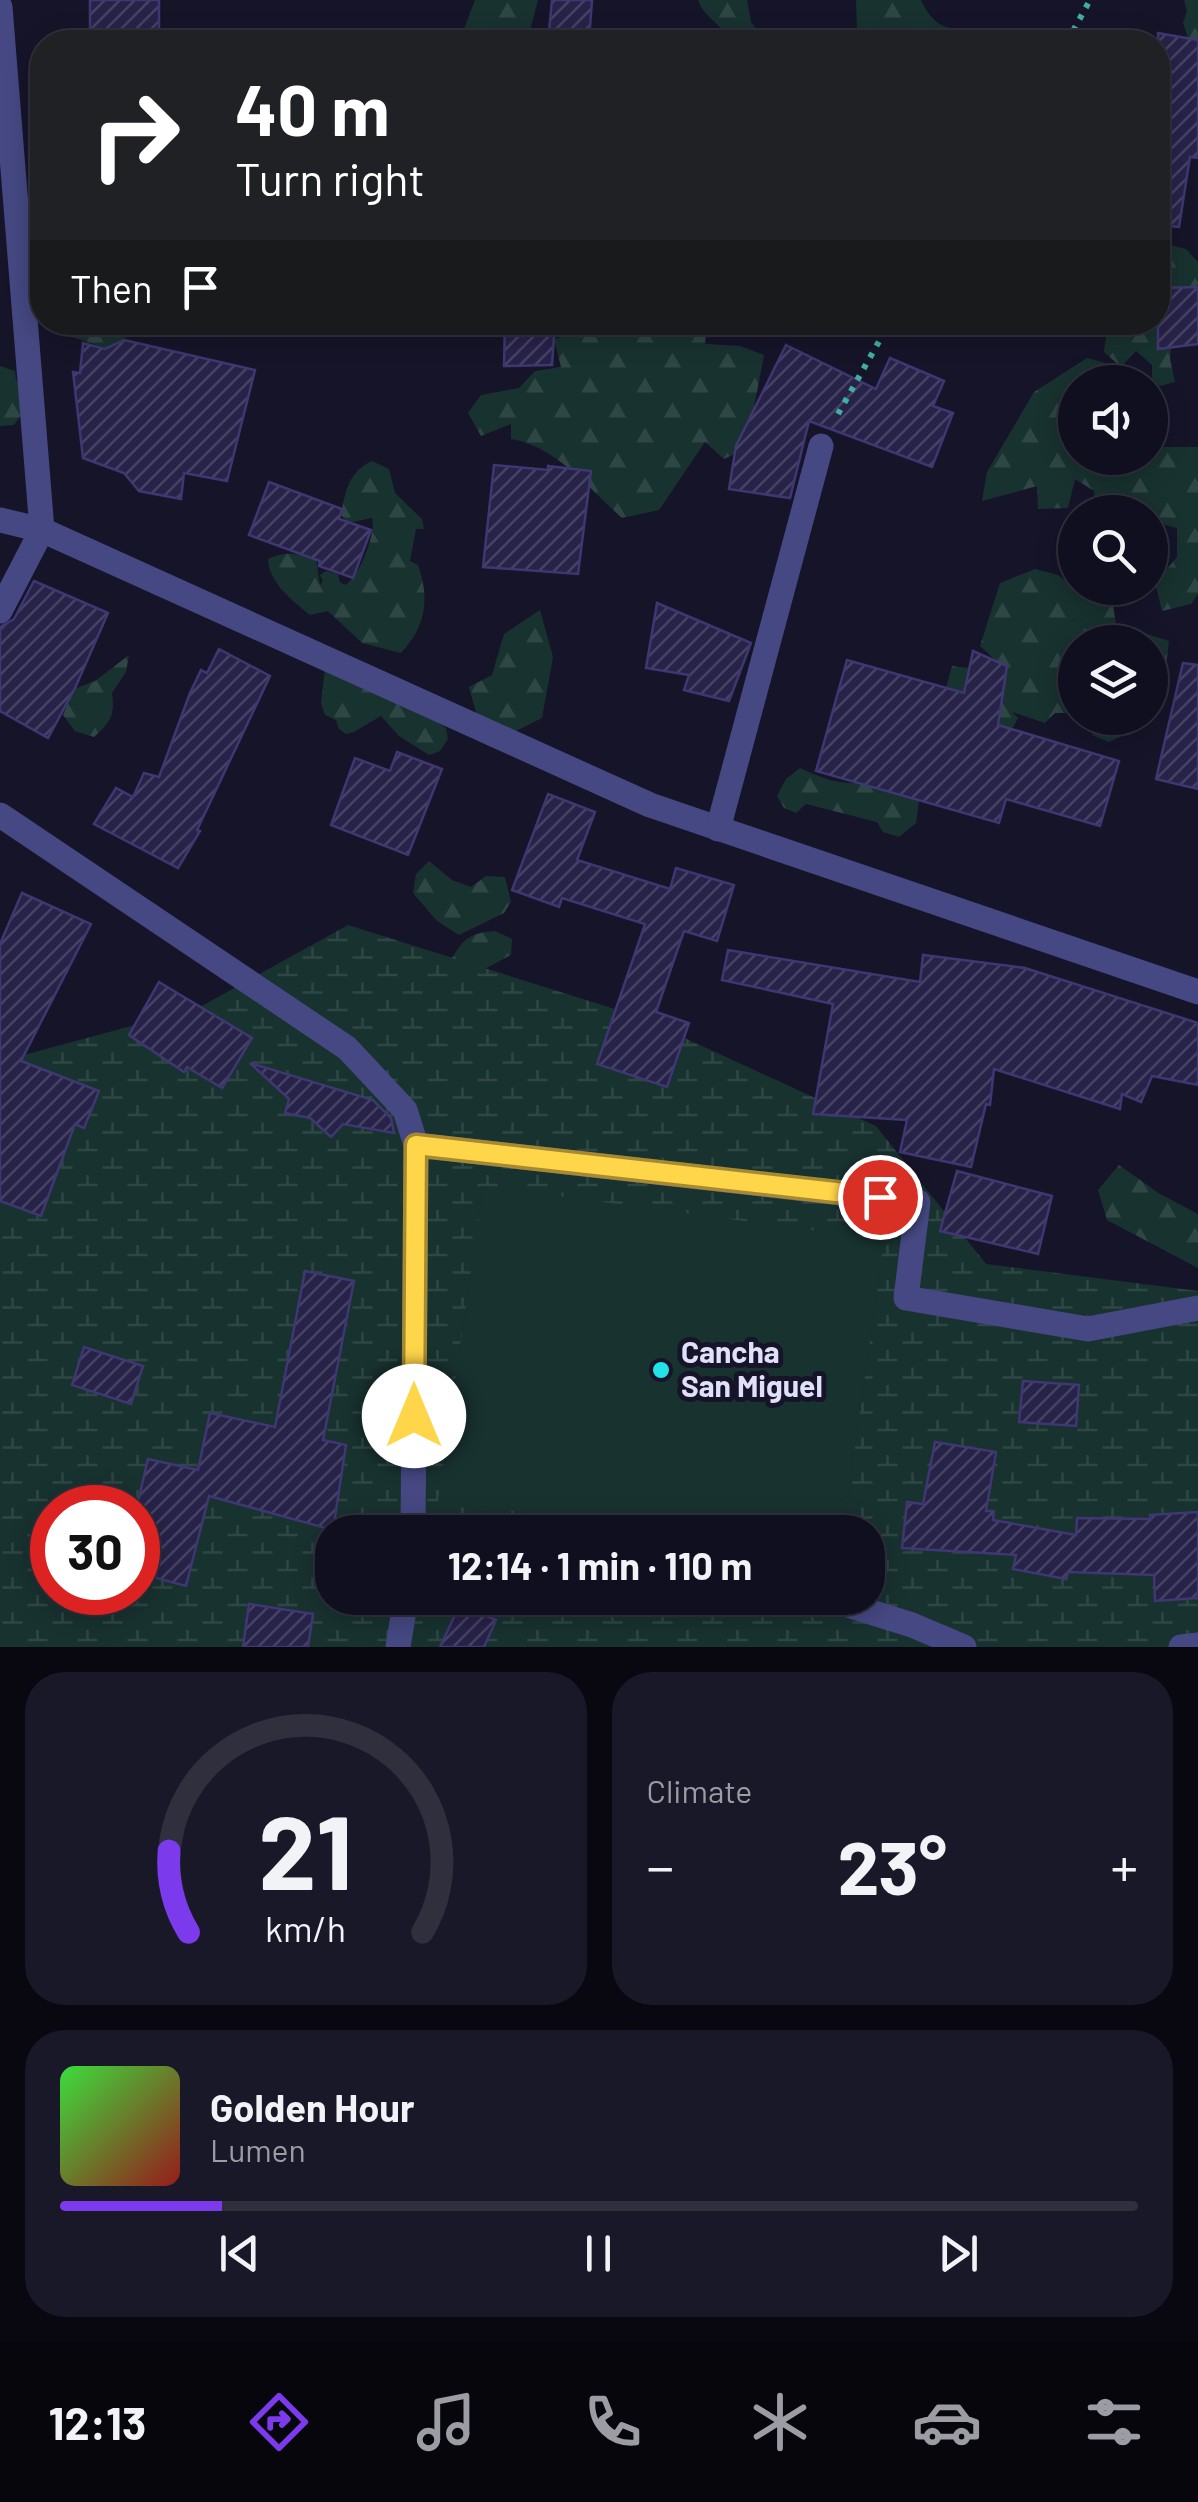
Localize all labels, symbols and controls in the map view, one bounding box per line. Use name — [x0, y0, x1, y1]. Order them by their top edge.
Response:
text: 40 m — [235, 66, 390, 150]
icon: right — [70, 70, 200, 200]
text: Turn right — [235, 151, 425, 205]
icon: arrive — [173, 260, 228, 315]
text: Then — [70, 265, 153, 311]
map controls — [1058, 365, 1168, 735]
button: sound — [1058, 365, 1168, 475]
button: search — [1058, 495, 1168, 605]
button: layers — [1058, 625, 1168, 735]
pin — [838, 1155, 923, 1240]
icon: arrive — [853, 1170, 908, 1225]
place label: Cancha San Miguel — [681, 1333, 823, 1403]
marker: Cancha San Miguel — [650, 1359, 672, 1381]
position arrow — [362, 1364, 466, 1468]
speed limit sign: 30 — [30, 1485, 160, 1615]
text: 12:14 · 1 min · 110 m — [448, 1542, 752, 1588]
text: Climate — [647, 1771, 752, 1809]
text: 21 — [259, 1786, 353, 1911]
text: 23° — [837, 1820, 947, 1910]
text: − — [647, 1832, 674, 1898]
text: + — [1110, 1832, 1138, 1898]
text: km/h — [265, 1906, 346, 1949]
text: Golden Hour — [210, 2084, 415, 2130]
text: Lumen — [210, 2130, 306, 2168]
icon: previous — [212, 2226, 267, 2281]
icon: pause — [571, 2226, 626, 2281]
icon: next — [931, 2226, 986, 2281]
icon: directions — [244, 2387, 314, 2457]
icon: music — [411, 2387, 481, 2457]
icon: phone — [578, 2387, 648, 2457]
icon: climate — [745, 2387, 815, 2457]
icon: car — [912, 2387, 982, 2457]
icon: filters — [1079, 2387, 1149, 2457]
text: 12:13 — [49, 2395, 146, 2449]

